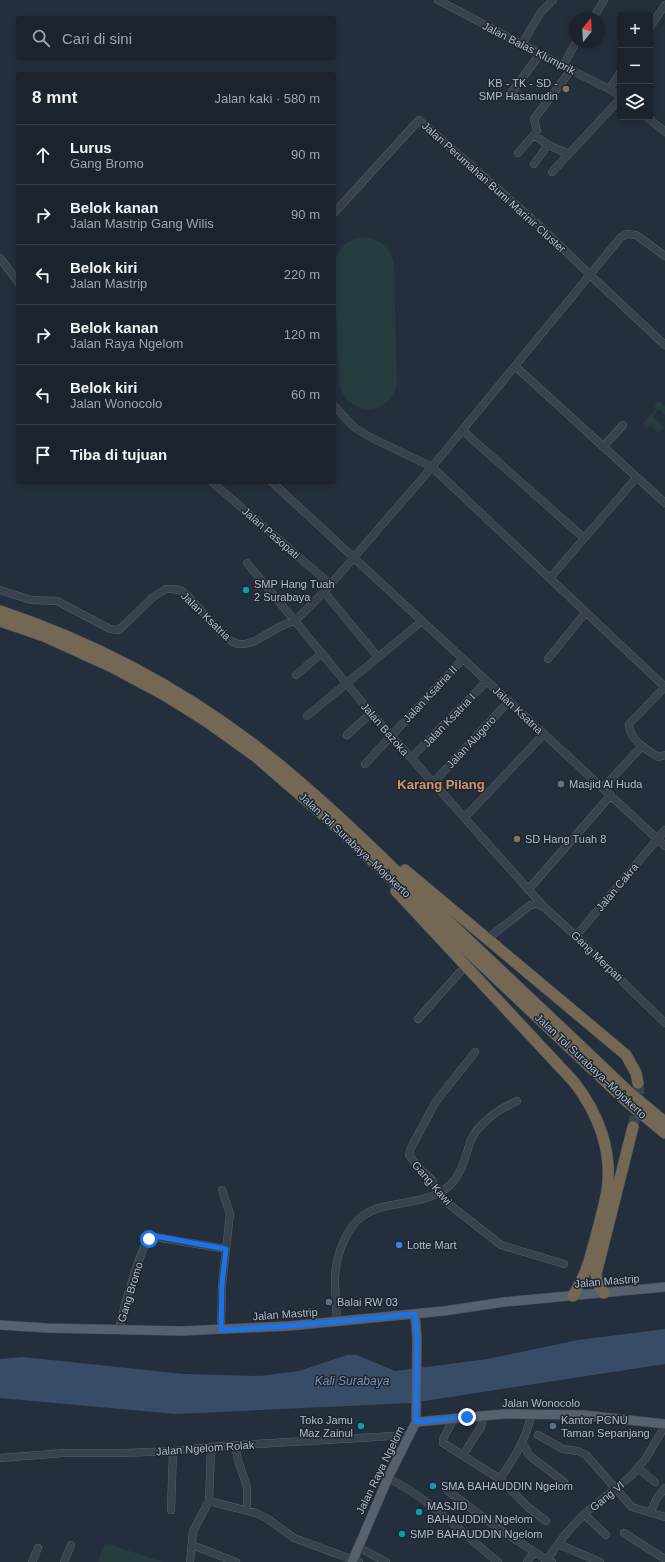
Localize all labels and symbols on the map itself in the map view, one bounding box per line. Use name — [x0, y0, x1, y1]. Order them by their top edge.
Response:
north arrow — [569, 12, 605, 48]
street label: Jalan Balas Klumprik — [481, 19, 578, 77]
place label: KB - TK - SD - SMP Hasanudin — [479, 77, 558, 102]
marker: KB - TK - SD - SMP Hasanudin — [561, 84, 571, 94]
street label: Jalan Perumahan Bumi Marinir Cluster — [420, 119, 568, 255]
street label: Jalan Pasopati — [240, 505, 302, 561]
place label: SMP Hang Tuah 2 Surabaya — [254, 578, 335, 603]
marker: SMP Hang Tuah 2 Surabaya — [241, 585, 251, 595]
street label: Jalan Ksatria — [179, 590, 234, 643]
street label: Jalan Ksatria II — [400, 663, 460, 725]
street label: Jalan Ksatria — [491, 684, 546, 737]
street label: Jalan Ksatria I — [420, 690, 478, 750]
street label: Jalan Bazoka — [359, 700, 412, 759]
street label: Jalan Alugoro — [444, 714, 498, 770]
district label: Karang Pilang — [397, 777, 485, 792]
place label: Masjid Al Huda — [569, 778, 643, 790]
marker: Masjid Al Huda — [556, 779, 566, 789]
street label: Jalan Tol Surabaya–Mojokerto — [297, 790, 413, 900]
place label: SD Hang Tuah 8 — [525, 833, 606, 845]
marker: SD Hang Tuah 8 — [512, 834, 522, 844]
street label: Jalan Cakra — [594, 860, 641, 913]
street label: Gang Merpati — [569, 929, 625, 983]
street label: Jalan Tol Surabaya–Mojokerto — [533, 1011, 649, 1121]
street label: Gang Kawi — [410, 1159, 454, 1207]
route start — [140, 1230, 158, 1248]
place label: Lotte Mart — [407, 1239, 457, 1251]
marker: Lotte Mart — [394, 1240, 404, 1250]
street label: Gang Bromo — [115, 1260, 145, 1324]
street label: Jalan Mastrip — [574, 1272, 640, 1290]
place label: Balai RW 03 — [337, 1296, 398, 1308]
marker: Balai RW 03 — [324, 1297, 334, 1307]
street label: Jalan Mastrip — [252, 1306, 318, 1322]
water label: Kali Surabaya — [315, 1374, 390, 1388]
street label: Jalan Wonocolo — [502, 1397, 580, 1409]
route end — [458, 1408, 476, 1426]
place label: Toko Jamu Maz Zainul — [299, 1414, 353, 1439]
place label: Kantor PCNU Taman Sepanjang — [561, 1414, 650, 1439]
marker: Toko Jamu Maz Zainul — [356, 1421, 366, 1431]
marker: Kantor PCNU Taman Sepanjang — [548, 1421, 558, 1431]
street label: Jalan Raya Ngelom — [354, 1424, 406, 1516]
street label: Jalan Ngelom Rolak — [155, 1439, 255, 1457]
street label: Gang VI — [588, 1479, 626, 1513]
place label: SMA BAHAUDDIN Ngelom — [441, 1480, 573, 1492]
marker: SMA BAHAUDDIN Ngelom — [428, 1481, 438, 1491]
place label: MASJID BAHAUDDIN Ngelom — [427, 1500, 533, 1525]
marker: MASJID BAHAUDDIN Ngelom — [414, 1507, 424, 1517]
place label: SMP BAHAUDDIN Ngelom — [410, 1528, 542, 1540]
marker: SMP BAHAUDDIN Ngelom — [397, 1529, 407, 1539]

